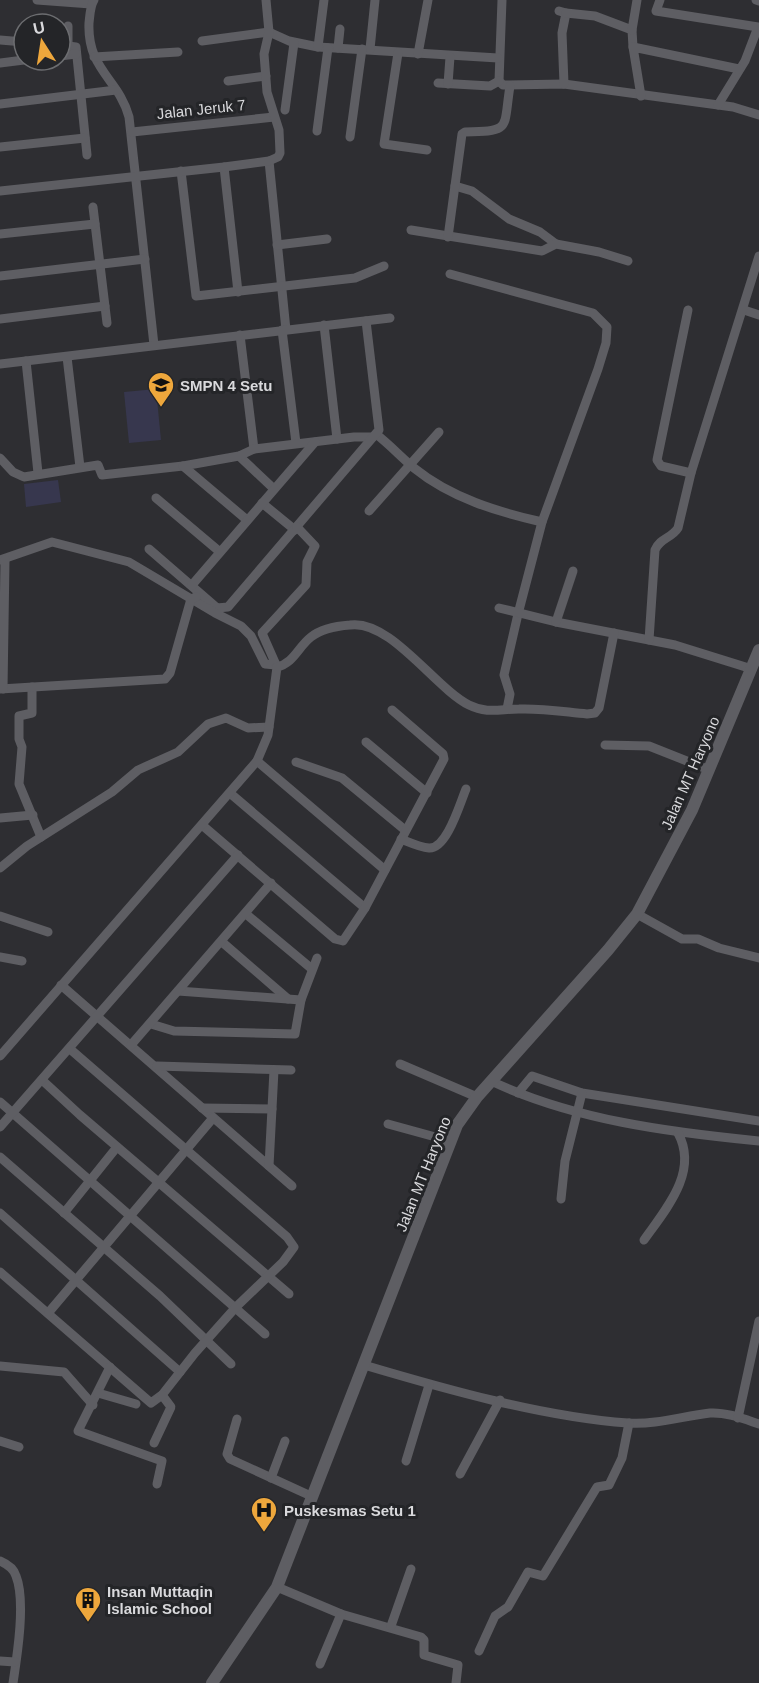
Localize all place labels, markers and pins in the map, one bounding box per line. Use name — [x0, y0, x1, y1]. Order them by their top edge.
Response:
school or university icon: SMPN 4 Setu — [146, 370, 176, 408]
place label: SMPN 4 Setu — [180, 377, 273, 394]
hospital icon: Puskesmas Setu 1 — [249, 1495, 279, 1533]
place label: Puskesmas Setu 1 — [284, 1502, 416, 1519]
place label: Insan Muttaqin Islamic School — [107, 1583, 213, 1617]
building icon: Insan Muttaqin Islamic School — [73, 1585, 103, 1623]

